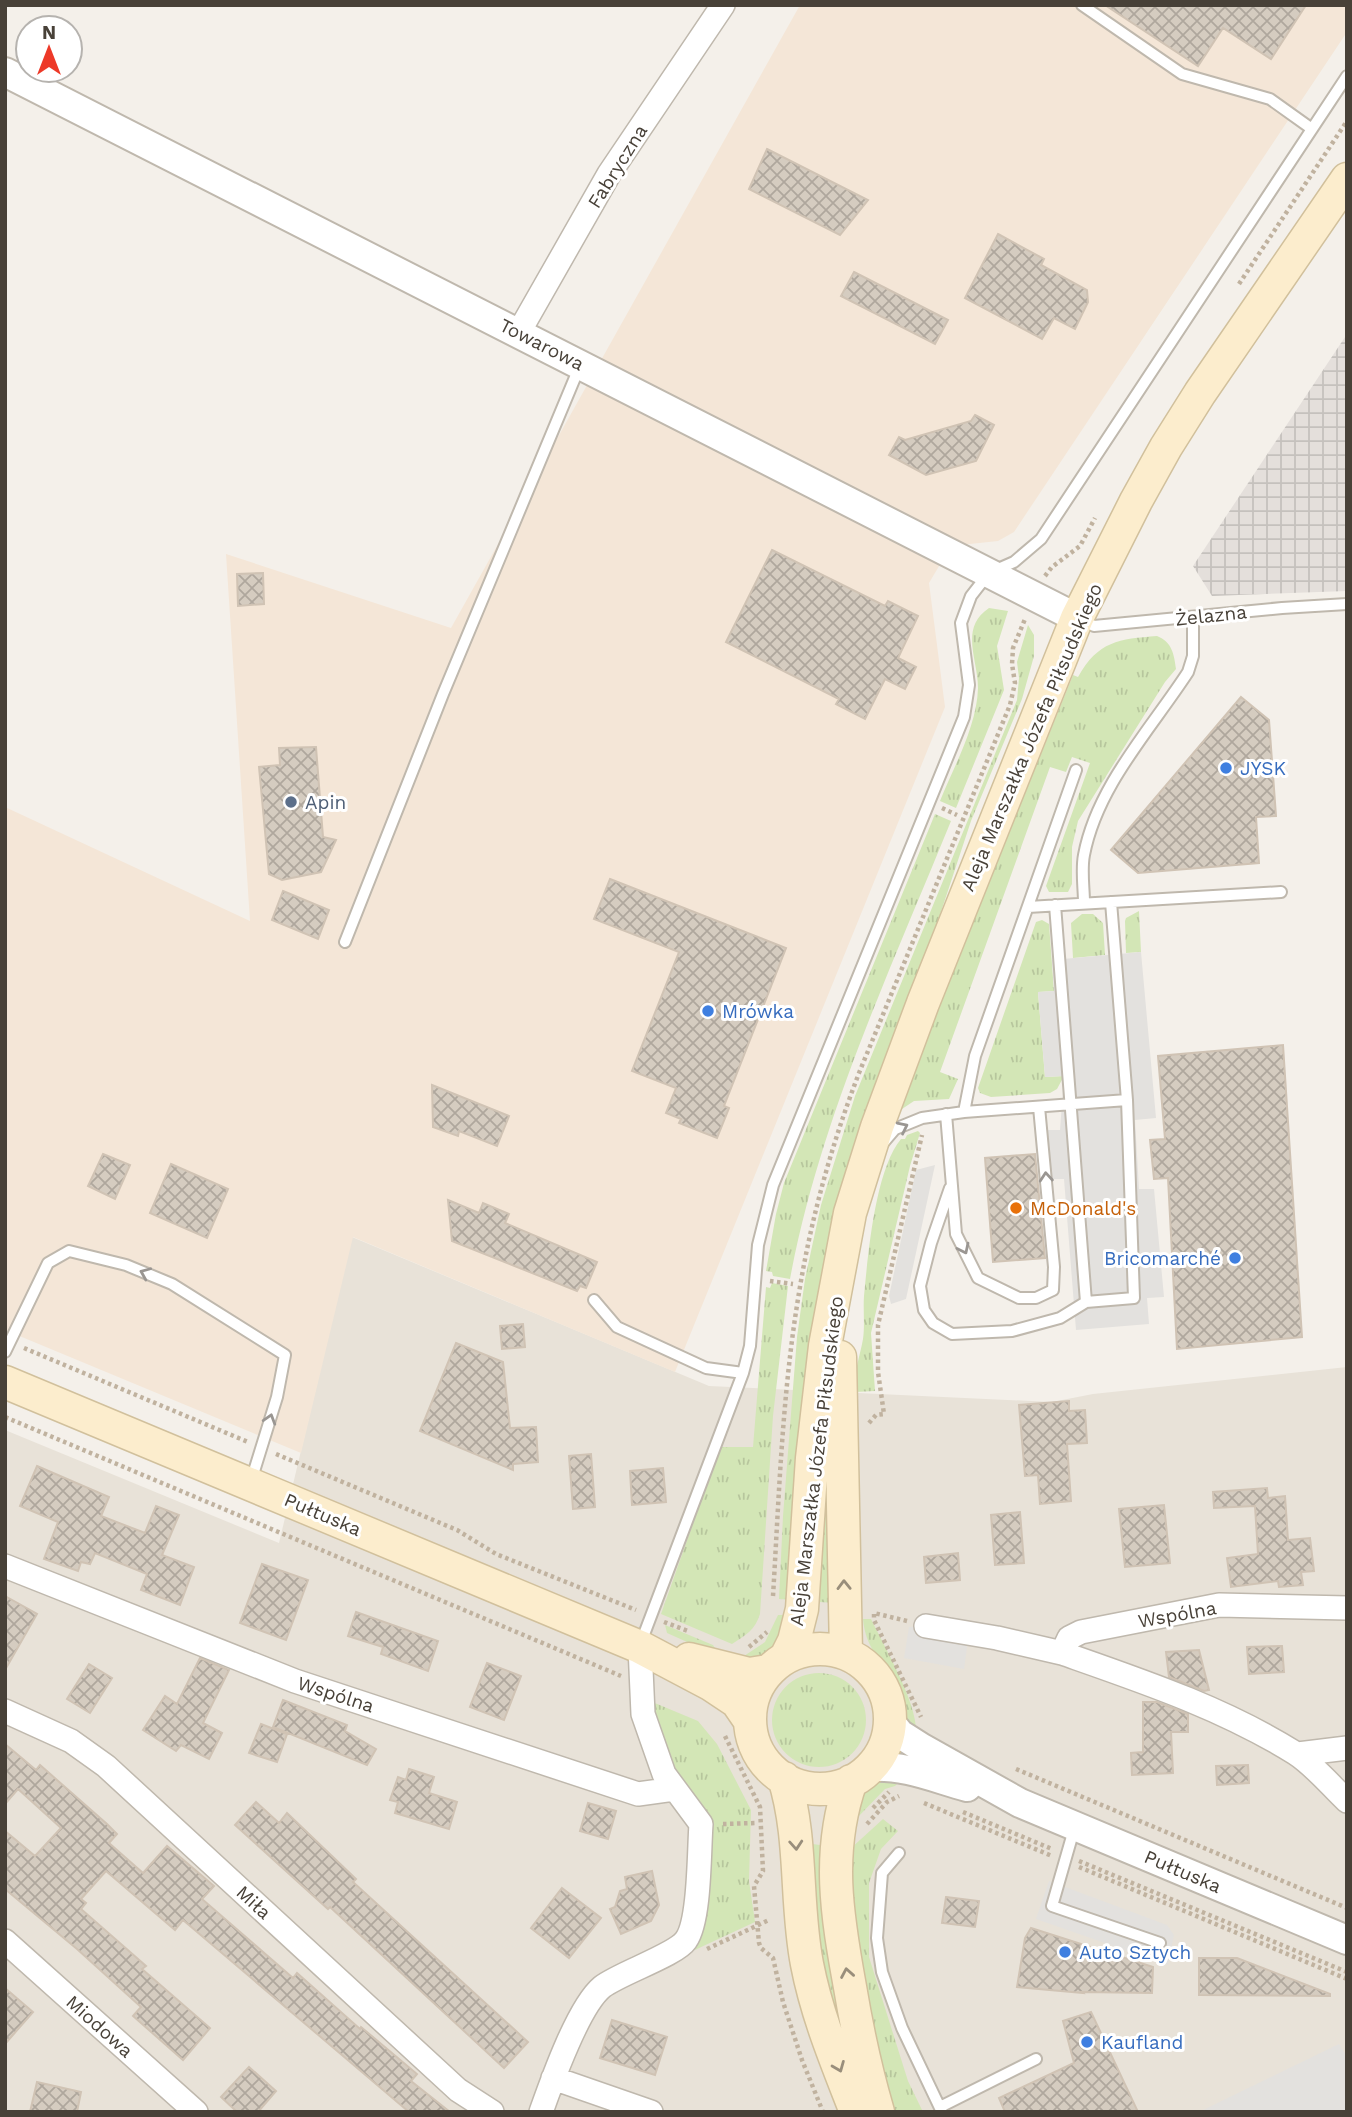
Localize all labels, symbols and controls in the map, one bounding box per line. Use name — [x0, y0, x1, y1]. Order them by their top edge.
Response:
north arrow — [14, 14, 84, 84]
text: N — [42, 21, 56, 44]
street label: Fabryczna — [583, 120, 652, 212]
street label: Towarowa — [496, 313, 588, 376]
street label: Aleja Marszałka Józefa Piłsudskiego — [956, 580, 1107, 895]
street label: Żelazna — [1174, 600, 1248, 631]
place label: JYSK — [1240, 757, 1286, 780]
marker: JYSK — [1218, 760, 1234, 776]
place label: Apin — [305, 791, 346, 814]
marker: Apin — [283, 794, 299, 810]
place label: Mrówka — [722, 1000, 794, 1023]
marker: Mrówka — [700, 1003, 716, 1019]
one-way arrow — [895, 1121, 908, 1135]
one-way arrow — [1039, 1171, 1054, 1182]
place label: McDonald's — [1030, 1197, 1136, 1220]
marker: McDonald's — [1008, 1200, 1024, 1216]
one-way arrow — [955, 1242, 969, 1254]
place label: Bricomarché — [1104, 1247, 1221, 1270]
marker: Bricomarché — [1227, 1250, 1243, 1266]
one-way arrow — [140, 1267, 152, 1281]
street label: Aleja Marszałka Józefa Piłsudskiego — [785, 1295, 848, 1627]
one-way arrow — [262, 1413, 277, 1425]
street label: Pułtuska — [281, 1488, 365, 1541]
one-way arrow — [836, 1579, 852, 1590]
street label: Wspólna — [1136, 1596, 1218, 1633]
street label: Wspólna — [295, 1671, 377, 1718]
one-way arrow — [788, 1840, 803, 1851]
street label: Pułtuska — [1141, 1845, 1225, 1898]
street label: Miła — [232, 1881, 276, 1924]
place label: Auto Sztych — [1079, 1941, 1191, 1964]
marker: Auto Sztych — [1057, 1944, 1073, 1960]
one-way arrow — [840, 1968, 855, 1979]
street label: Miodowa — [61, 1990, 138, 2063]
place label: Kaufland — [1101, 2031, 1183, 2054]
marker: Kaufland — [1079, 2034, 1095, 2050]
one-way arrow — [830, 2060, 844, 2072]

